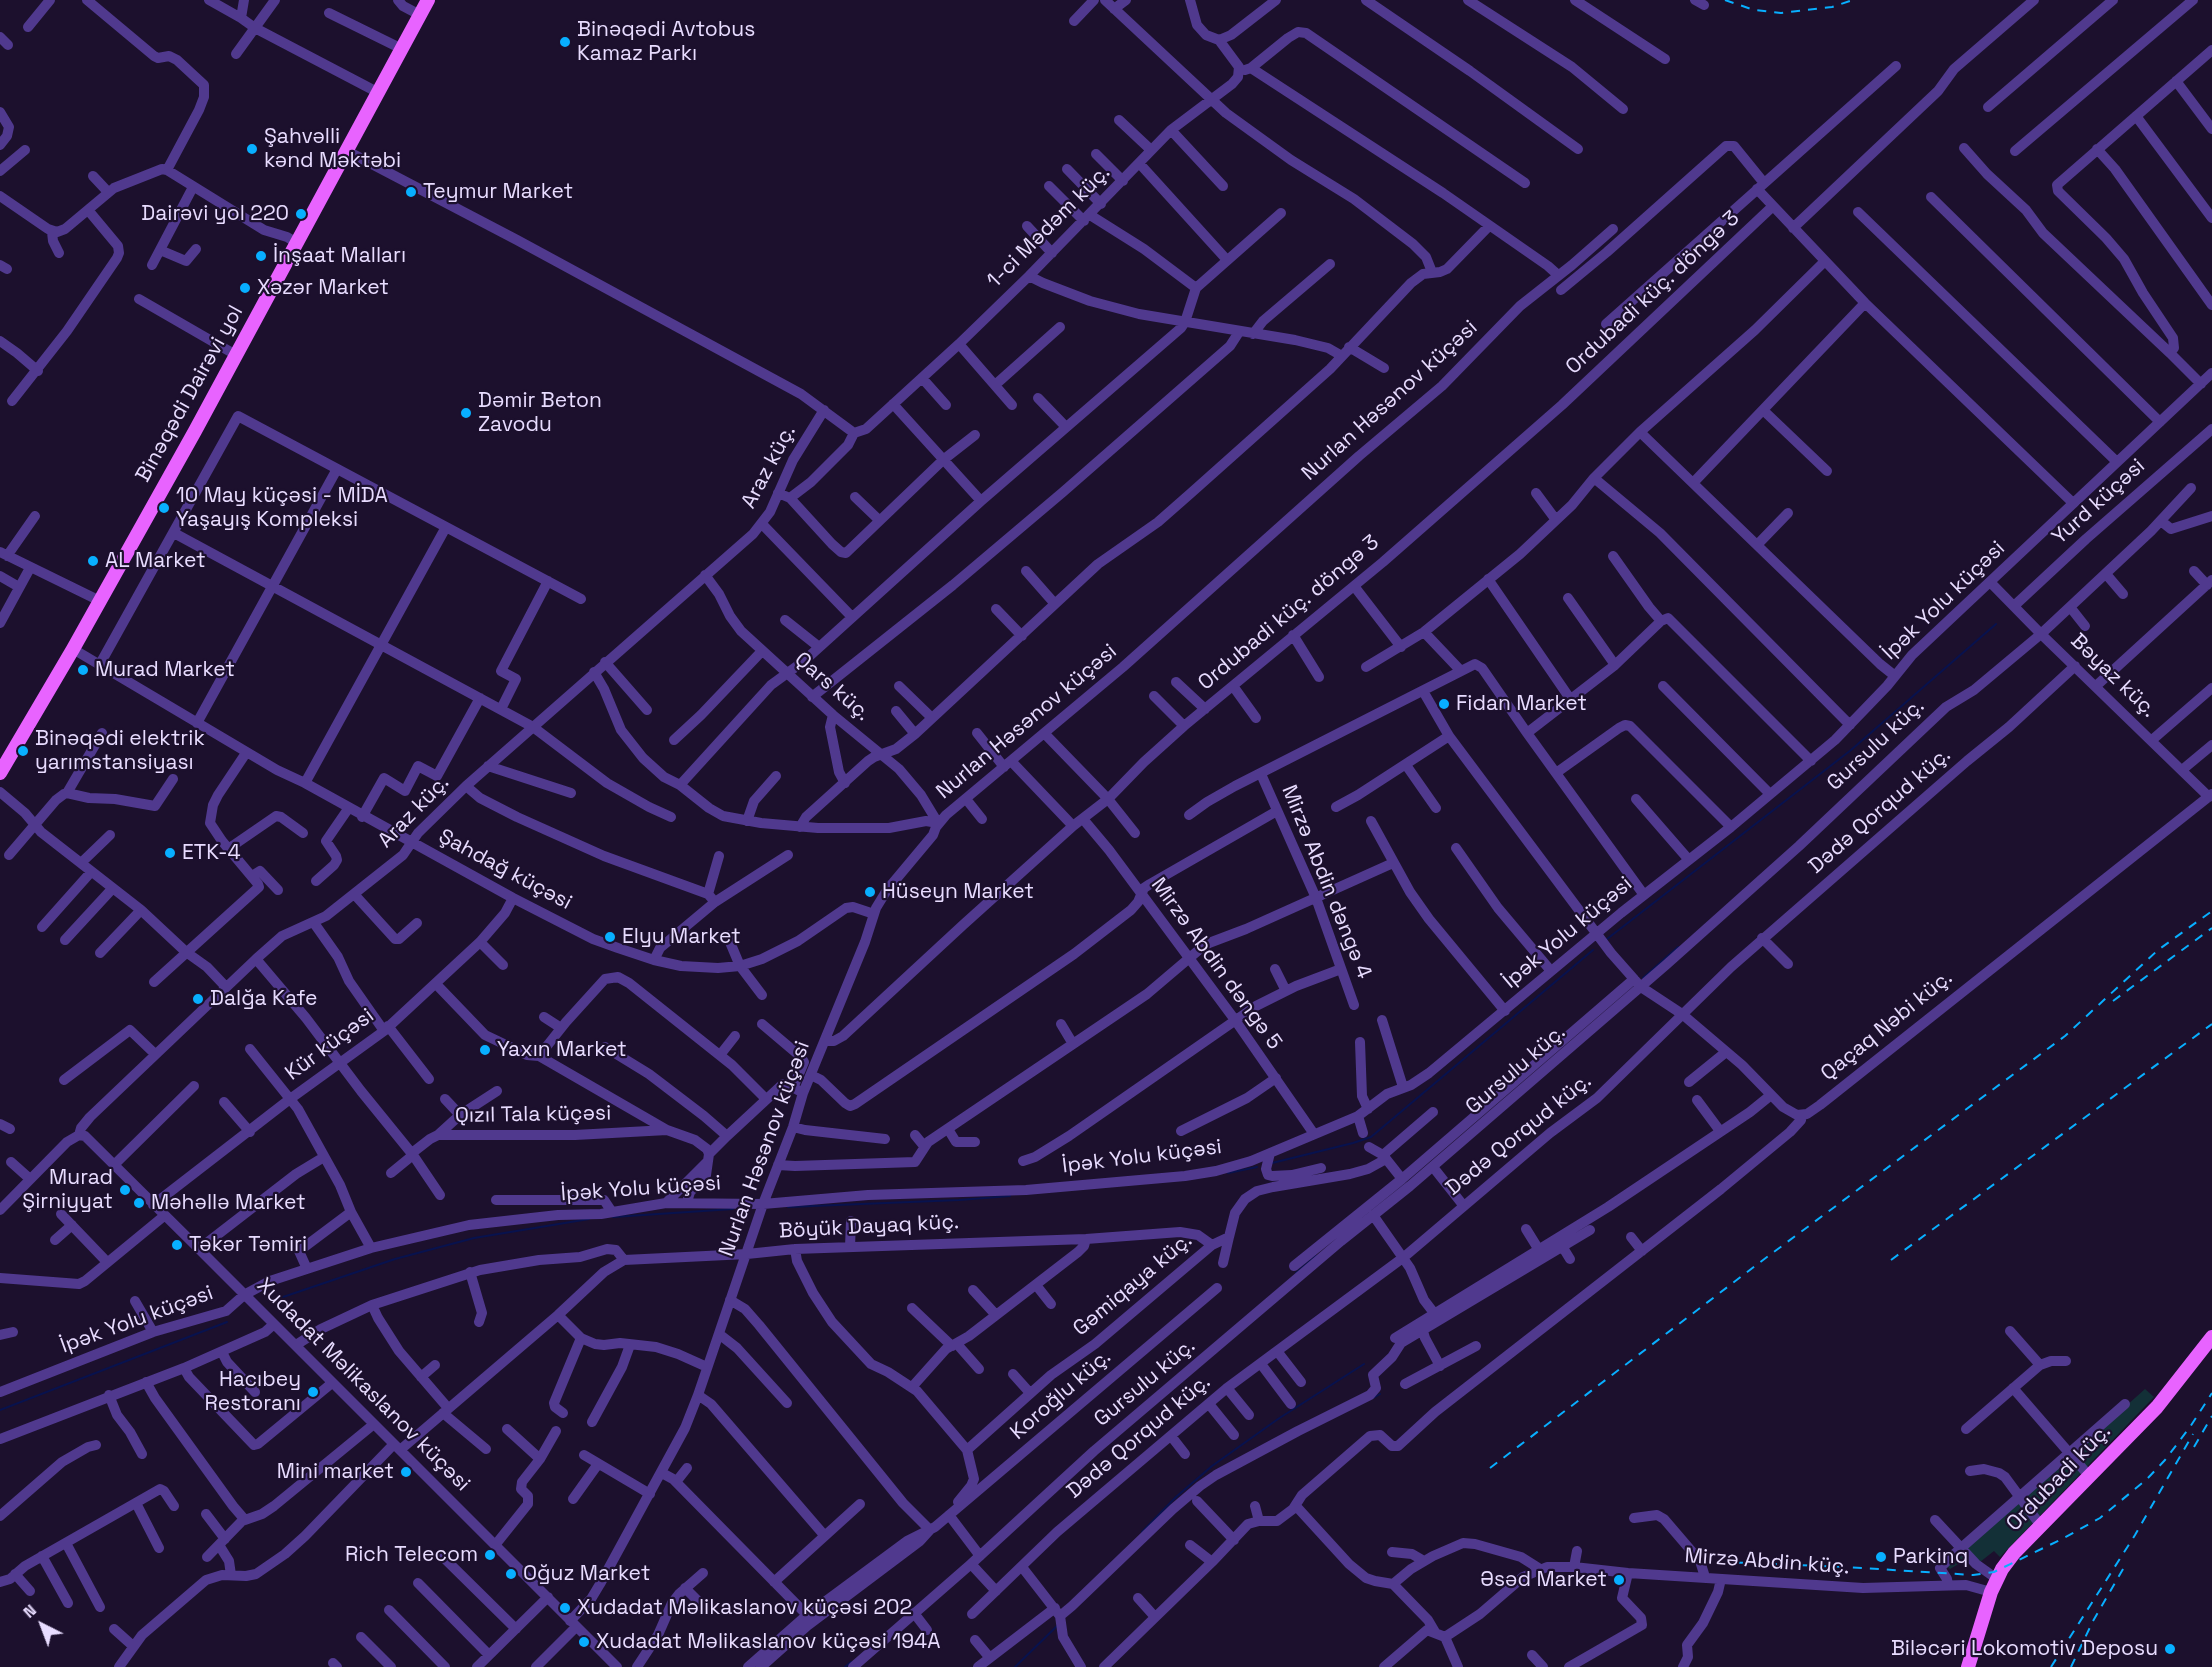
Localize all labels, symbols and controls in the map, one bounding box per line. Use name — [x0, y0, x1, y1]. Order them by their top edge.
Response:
place label: Binəqədi Avtobus Kamaz Parkı — [577, 17, 755, 67]
marker: Binəqədi Avtobus Kamaz Parkı — [558, 35, 572, 49]
place label: Şahvəlli kənd Məktəbi — [264, 124, 401, 174]
marker: Şahvəlli kənd Məktəbi — [245, 142, 259, 156]
street label: 1-ci Mədəm küç. — [982, 160, 1116, 294]
place label: Teymur Market — [423, 179, 573, 205]
marker: Teymur Market — [404, 185, 418, 199]
place label: Dairəvi yol 220 — [141, 201, 289, 227]
street label: Ordubadi küç. döngə 3 — [1561, 206, 1745, 380]
marker: Dairəvi yol 220 — [294, 207, 308, 221]
place label: İnşaat Malları — [273, 243, 406, 269]
marker: İnşaat Malları — [254, 249, 268, 263]
place label: Xəzər Market — [257, 275, 389, 301]
marker: Xəzər Market — [238, 281, 252, 295]
street label: Binəqədi Dairəvi yol — [131, 301, 249, 487]
street label: Nurlan Həsənov küçəsi — [1297, 316, 1483, 486]
place label: Dəmir Beton Zavodu — [478, 388, 602, 438]
marker: Dəmir Beton Zavodu — [459, 406, 473, 420]
street label: Araz küç. — [736, 421, 802, 513]
street label: Yurd küçəsi — [2048, 454, 2150, 550]
place label: 10 May küçəsi - MİDA Yaşayış Kompleksi — [176, 483, 388, 533]
marker: 10 May küçəsi - MİDA Yaşayış Kompleksi — [157, 501, 171, 515]
street label: Ordubadi küç. döngə 3 — [1194, 530, 1384, 696]
street label: İpək Yolu küçəsi — [1878, 536, 2010, 666]
place label: AL Market — [105, 548, 206, 574]
marker: AL Market — [86, 554, 100, 568]
street label: Bəyaz küç. — [2065, 629, 2161, 723]
street label: Nurlan Həsənov küçəsi — [932, 639, 1122, 805]
street label: Qars küç. — [789, 647, 875, 727]
place label: Murad Market — [95, 657, 235, 683]
marker: Murad Market — [76, 663, 90, 677]
place label: Fidan Market — [1456, 691, 1587, 717]
street label: Gursulu küç. — [1822, 694, 1930, 796]
marker: Fidan Market — [1437, 697, 1451, 711]
place label: Binəqədi elektrik yarımstansiyası — [35, 726, 205, 776]
street label: Dədə Qorqud küç. — [1804, 743, 1956, 879]
marker: Binəqədi elektrik yarımstansiyası — [16, 744, 30, 758]
street label: Araz küç. — [373, 770, 455, 854]
street label: Mirzə Abdin dəngə 4 — [1276, 782, 1376, 982]
street label: Şahdağ küçəsi — [434, 824, 576, 916]
place label: ETK-4 — [182, 840, 241, 866]
marker: ETK-4 — [163, 846, 177, 860]
street label: İpək Yolu küçəsi — [1498, 872, 1638, 994]
street label: Mirzə Abdin dəngə 5 — [1145, 873, 1287, 1055]
place label: Hüseyn Market — [882, 879, 1034, 905]
marker: Hüseyn Market — [863, 885, 877, 899]
place label: Elyu Market — [622, 924, 741, 950]
marker: Elyu Market — [603, 930, 617, 944]
street label: Qaçaq Nəbi küç. — [1816, 965, 1958, 1087]
place label: Dalğa Kafe — [210, 986, 318, 1012]
marker: Dalğa Kafe — [191, 992, 205, 1006]
street label: Kür küçəsi — [281, 1004, 379, 1086]
street label: Gursulu küç. — [1461, 1020, 1571, 1120]
place label: Yaxın Market — [497, 1037, 627, 1063]
street label: Nurlan Həsənov küçəsi — [714, 1038, 816, 1260]
marker: Yaxın Market — [478, 1043, 492, 1057]
street label: Dədə Qorqud küç. — [1441, 1069, 1597, 1201]
street label: Qızıl Tala küçəsi — [455, 1101, 611, 1129]
street label: İpək Yolu küçəsi — [1061, 1135, 1223, 1179]
place label: Murad Şirniyyat — [22, 1165, 113, 1215]
street label: İpək Yolu küçəsi — [560, 1171, 722, 1207]
marker: Murad Şirniyyat — [118, 1183, 132, 1197]
place label: Məhəllə Market — [151, 1190, 306, 1216]
marker: Məhəllə Market — [132, 1196, 146, 1210]
street label: Böyük Dayaq küç. — [778, 1210, 960, 1244]
street label: Gəmiqaya küç. — [1069, 1228, 1197, 1342]
place label: Təkər Təmiri — [189, 1232, 307, 1258]
marker: Təkər Təmiri — [170, 1238, 184, 1252]
street label: Xudadat Məlikaslanov küçəsi — [251, 1273, 475, 1497]
street label: İpək Yolu küçəsi — [57, 1281, 217, 1359]
street label: Gursulu küç. — [1090, 1334, 1200, 1432]
street label: Koroğlu küç. — [1006, 1345, 1116, 1445]
place label: Hacıbey Restoranı — [205, 1367, 301, 1417]
street label: Dədə Qorqud küç. — [1062, 1370, 1216, 1504]
marker: Hacıbey Restoranı — [306, 1385, 320, 1399]
street label: Ordubadi küç. — [2002, 1419, 2116, 1537]
place label: Mini market — [277, 1459, 394, 1485]
marker: Mini market — [399, 1465, 413, 1479]
place label: Rich Telecom — [345, 1542, 478, 1568]
street label: Mirzə Abdin küç. — [1684, 1544, 1850, 1580]
place label: Parkinq — [1893, 1544, 1968, 1570]
marker: Rich Telecom — [483, 1548, 497, 1562]
marker: Parkinq — [1874, 1550, 1888, 1564]
place label: Oğuz Market — [523, 1561, 650, 1587]
marker: Oğuz Market — [504, 1567, 518, 1581]
place label: Əsəd Market — [1480, 1567, 1607, 1593]
marker: Əsəd Market — [1612, 1573, 1626, 1587]
north arrow — [12, 1595, 72, 1655]
place label: Xudadat Məlikaslanov küçəsi 202 — [577, 1595, 912, 1621]
text: N — [19, 1600, 41, 1623]
marker: Xudadat Məlikaslanov küçəsi 202 — [558, 1601, 572, 1615]
place label: Xudadat Məlikaslanov küçəsi 194A — [596, 1629, 940, 1655]
marker: Xudadat Məlikaslanov küçəsi 194A — [577, 1635, 591, 1649]
place label: Biləcəri Lokomotiv Deposu — [1891, 1636, 2158, 1662]
marker: Biləcəri Lokomotiv Deposu — [2163, 1642, 2177, 1656]

